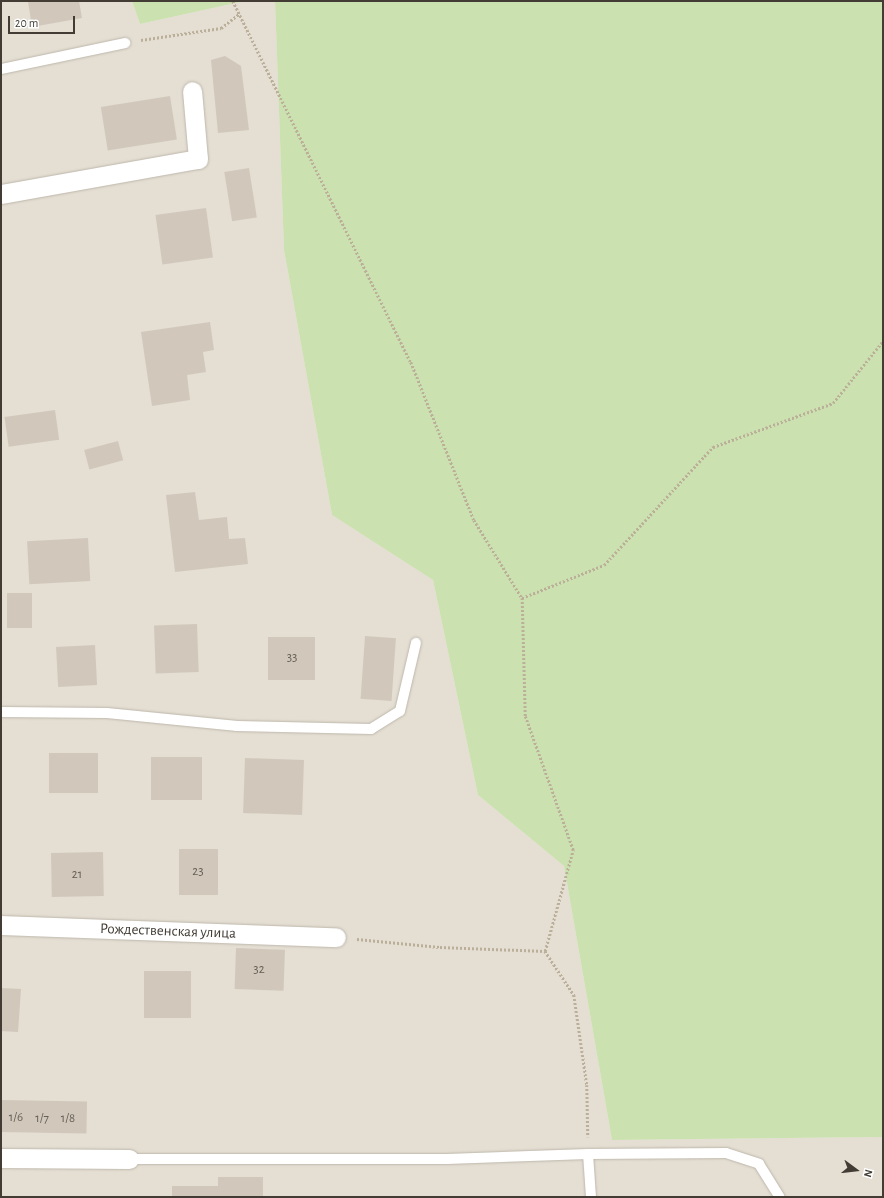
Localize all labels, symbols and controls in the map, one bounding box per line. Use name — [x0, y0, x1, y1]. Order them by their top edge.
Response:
scale bar — [10, 8, 77, 34]
text: 20 m — [15, 17, 38, 29]
house number: 33 — [287, 650, 297, 666]
house number: 23 — [192, 864, 204, 880]
house number: 21 — [72, 867, 82, 883]
street label: Рождественская улица — [100, 920, 236, 942]
house number: 32 — [253, 962, 265, 978]
house number: 1/6 — [9, 1110, 23, 1126]
house number: 1/7 — [35, 1111, 49, 1127]
house number: 1/8 — [61, 1111, 75, 1127]
north arrow — [836, 1150, 876, 1190]
text: N — [862, 1168, 874, 1178]

